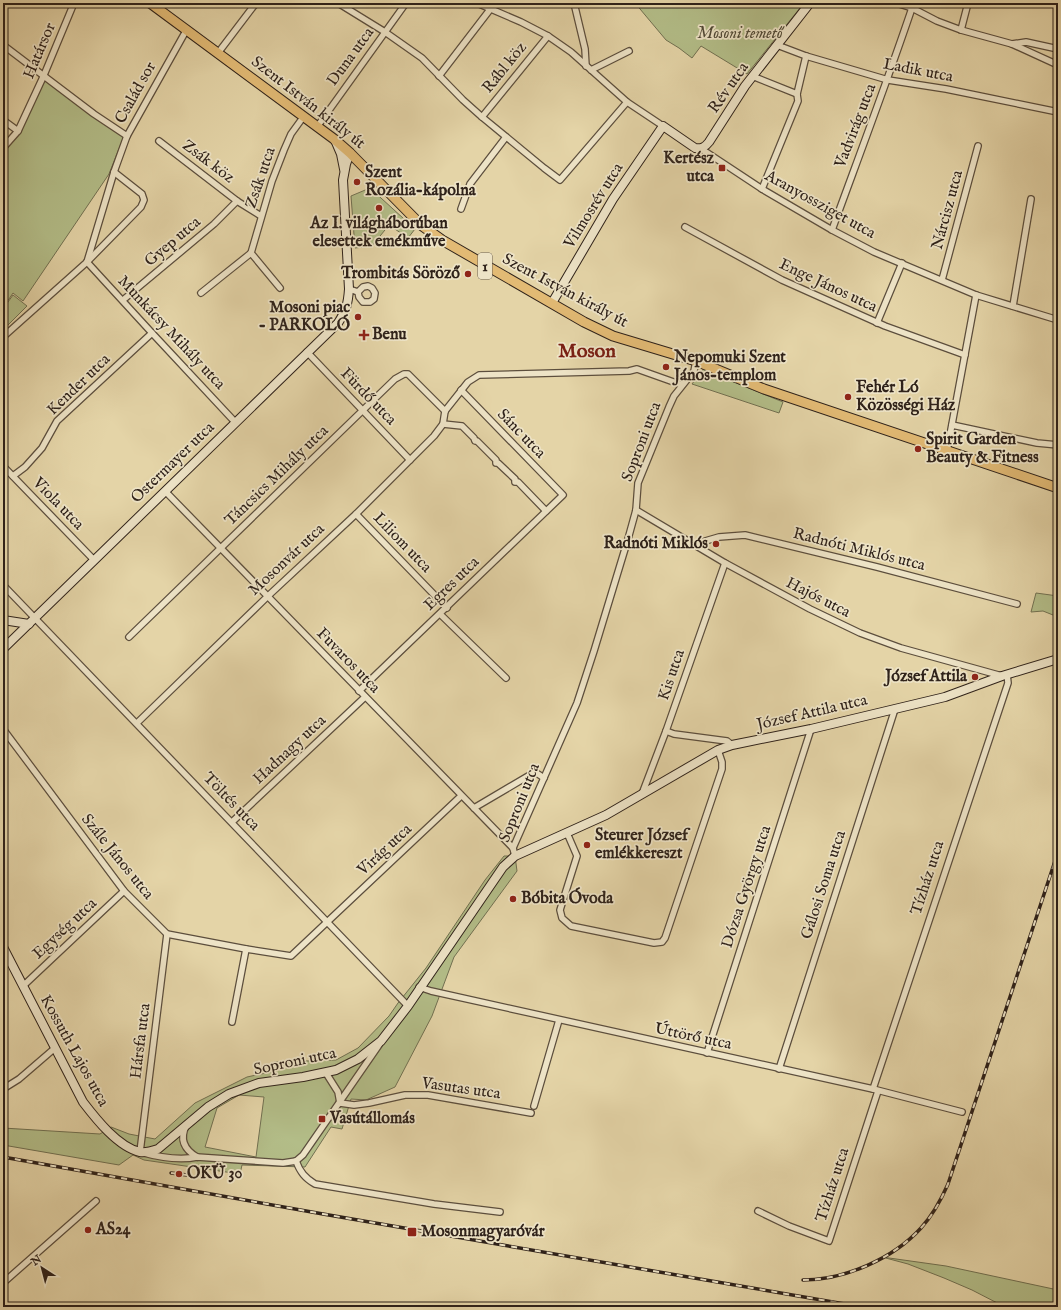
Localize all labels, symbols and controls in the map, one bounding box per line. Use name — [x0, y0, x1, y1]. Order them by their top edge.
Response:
street label: Határsor — [19, 20, 61, 82]
street label: Duna utca — [323, 24, 379, 90]
park label: Mosoni temető — [697, 24, 785, 44]
street label: Rábl köz — [478, 38, 532, 98]
street label: Szent István király út — [247, 52, 369, 154]
street label: Ladik utca — [881, 54, 955, 88]
street label: Család sor — [111, 59, 161, 127]
street label: Rév utca — [704, 59, 754, 117]
street label: Vadvirág utca — [830, 81, 881, 172]
street label: Zsák köz — [178, 136, 238, 188]
street label: Zsák utca — [241, 145, 281, 211]
place label: Kertész utca — [663, 149, 715, 187]
street label: Vilmosrév utca — [559, 159, 628, 253]
place label: Szent Rozália-kápolna — [365, 163, 477, 201]
marker: Kertész utca — [717, 163, 727, 173]
street label: Aranyossziget utca — [760, 166, 879, 244]
street label: Nárcisz utca — [928, 168, 968, 252]
marker: Szent Rozália-kápolna — [352, 177, 362, 187]
marker: Az I. világháborúban elesettek emékműve — [374, 203, 384, 213]
street label: Gyep utca — [141, 213, 205, 271]
place label: Az I. világháborúban elesettek emékműve — [309, 214, 448, 252]
street label: Szent István király út — [499, 249, 632, 333]
road number: 1 — [478, 253, 492, 279]
street label: Enge János utca — [776, 255, 880, 317]
place label: Trombitás Söröző — [340, 264, 460, 284]
marker: Trombitás Söröző — [463, 269, 473, 279]
street label: Munkácsy Mihály utca — [113, 272, 229, 394]
place label: Mosoni piac - PARKOLÓ — [258, 298, 350, 336]
marker: Mosoni piac - PARKOLÓ — [353, 312, 363, 322]
place label: Benu — [372, 325, 407, 345]
marker: Benu — [359, 330, 369, 340]
district label: Moson — [558, 339, 616, 364]
place label: Nepomuki Szent János-templom — [672, 348, 786, 386]
street label: Kender utca — [43, 350, 115, 420]
marker: Nepomuki Szent János-templom — [661, 362, 671, 372]
street label: Fürdő utca — [336, 364, 400, 430]
place label: Fehér Ló Közösségi Ház — [856, 378, 956, 416]
marker: Fehér Ló Közösségi Ház — [843, 392, 853, 402]
street label: Soproni utca — [618, 399, 666, 485]
street label: Sánc utca — [492, 405, 550, 463]
street label: Ostermayer utca — [127, 418, 219, 508]
street label: Táncsics Mihály utca — [221, 421, 333, 531]
place label: Spirit Garden Beauty & Fitness — [926, 430, 1039, 468]
marker: Spirit Garden Beauty & Fitness — [913, 444, 923, 454]
street label: Viola utca — [27, 473, 88, 535]
street label: Liliom utca — [368, 509, 436, 577]
street label: Mosonvár utca — [245, 520, 329, 600]
street label: Radnóti Miklós utca — [791, 524, 927, 576]
place label: Radnóti Miklós — [604, 534, 708, 554]
marker: Radnóti Miklós — [711, 539, 721, 549]
street label: Egres utca — [420, 553, 484, 615]
street label: Hajós utca — [782, 573, 854, 623]
street label: Fuvaros utca — [312, 624, 384, 698]
street label: Kis utca — [654, 647, 690, 703]
place label: József Attila — [883, 667, 968, 687]
marker: József Attila — [970, 672, 980, 682]
street label: József Attila utca — [753, 691, 869, 736]
street label: Hadnagy utca — [249, 711, 331, 789]
street label: Soproni utca — [495, 760, 545, 846]
street label: Töltés utca — [198, 769, 264, 836]
street label: Szále János utca — [76, 810, 158, 904]
street label: Virág utca — [353, 820, 416, 881]
street label: Dózsa György utca — [718, 823, 776, 951]
place label: Steurer József emlékkereszt — [595, 826, 691, 864]
street label: Gálosi Soma utca — [797, 828, 851, 942]
street label: Tízház utca — [907, 838, 949, 918]
marker: Steurer József emlékkereszt — [582, 840, 592, 850]
place label: Bóbita Óvoda — [521, 887, 614, 909]
street label: Egység utca — [29, 894, 101, 964]
marker: Bóbita Óvoda — [508, 894, 518, 904]
street label: Kossuth Lajos utca — [35, 992, 113, 1110]
street label: Hársfa utca — [126, 1002, 156, 1080]
street label: Úttörő utca — [653, 1018, 734, 1055]
street label: Soproni utca — [252, 1043, 338, 1080]
street label: Vasutas utca — [419, 1073, 502, 1104]
place label: Vasútállomás — [329, 1109, 415, 1129]
marker: Vasútállomás — [317, 1114, 327, 1124]
street label: Tízház utca — [812, 1145, 854, 1225]
place label: OKÜ 30 — [187, 1163, 242, 1184]
marker: OKÜ 30 — [174, 1169, 184, 1179]
place label: AS24 — [95, 1220, 132, 1240]
place label: Mosonmagyaróvár — [421, 1222, 545, 1242]
marker: AS24 — [83, 1225, 93, 1235]
marker: Mosonmagyaróvár — [406, 1226, 418, 1238]
north arrow — [22, 1248, 62, 1288]
text: N — [28, 1252, 45, 1270]

